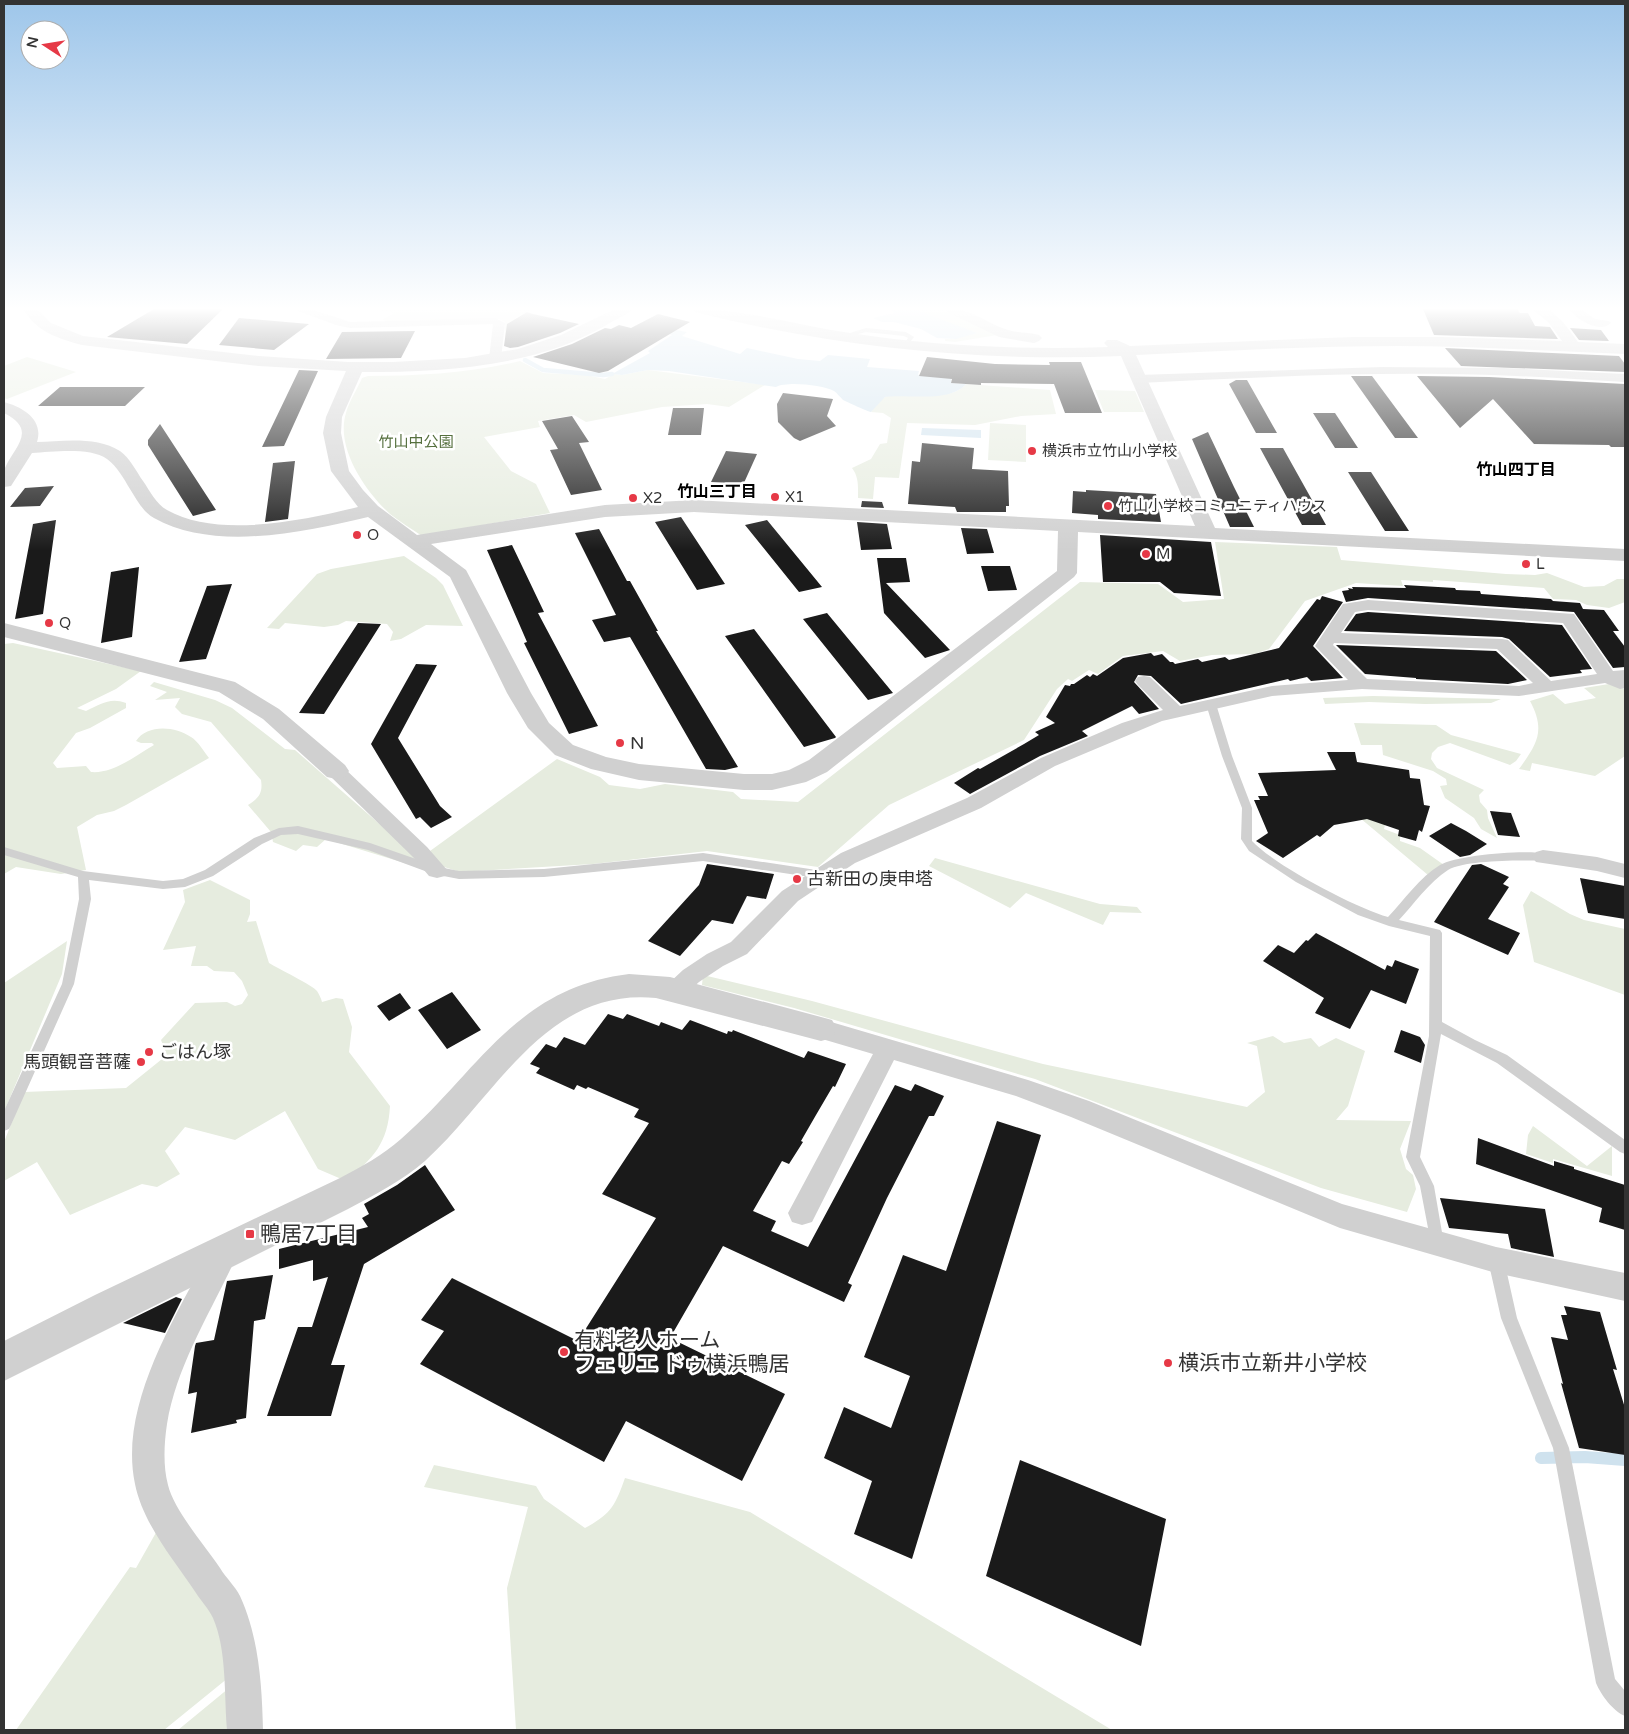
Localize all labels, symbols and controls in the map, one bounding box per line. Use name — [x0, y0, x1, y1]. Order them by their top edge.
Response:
north arrow — [20, 20, 70, 70]
text: N — [23, 35, 42, 50]
park label: 竹山中公園 — [378, 433, 454, 451]
place label: 横浜市立竹山小学校 — [1042, 442, 1177, 460]
marker: 横浜市立竹山小学校 — [1026, 445, 1038, 457]
district label: 竹山四丁目 — [1476, 460, 1556, 480]
district label: 竹山三丁目 — [677, 482, 757, 502]
place label: X1 — [785, 488, 805, 506]
place label: X2 — [643, 489, 663, 507]
marker: X1 — [769, 491, 781, 503]
marker: X2 — [627, 492, 639, 504]
place label: 竹山小学校コミュニティハウス — [1118, 497, 1327, 515]
marker: 竹山小学校コミュニティハウス — [1102, 500, 1114, 512]
place label: O — [367, 526, 379, 544]
marker: O — [351, 529, 363, 541]
place label: M — [1156, 545, 1171, 563]
marker: M — [1140, 548, 1152, 560]
place label: L — [1536, 555, 1545, 573]
marker: L — [1520, 558, 1532, 570]
place label: Q — [59, 614, 71, 632]
marker: Q — [43, 617, 55, 629]
place label: N — [630, 732, 644, 754]
marker: N — [614, 737, 626, 749]
place label: 古新田の庚申塔 — [807, 868, 933, 890]
marker: 古新田の庚申塔 — [791, 873, 803, 885]
place label: ごはん塚 — [159, 1041, 231, 1063]
marker: ごはん塚 — [143, 1046, 155, 1058]
place label: 馬頭観音菩薩 — [23, 1051, 131, 1073]
marker: 馬頭観音菩薩 — [135, 1056, 147, 1068]
place label: 鴨居7丁目 — [260, 1222, 357, 1247]
marker: 鴨居7丁目 — [244, 1228, 256, 1240]
place label: 有料老人ホーム フェリエ ドゥ横浜鴨居 — [574, 1328, 789, 1377]
marker: 有料老人ホーム フェリエ ドゥ横浜鴨居 — [558, 1346, 570, 1358]
place label: 横浜市立新井小学校 — [1178, 1351, 1367, 1376]
marker: 横浜市立新井小学校 — [1162, 1357, 1174, 1369]

